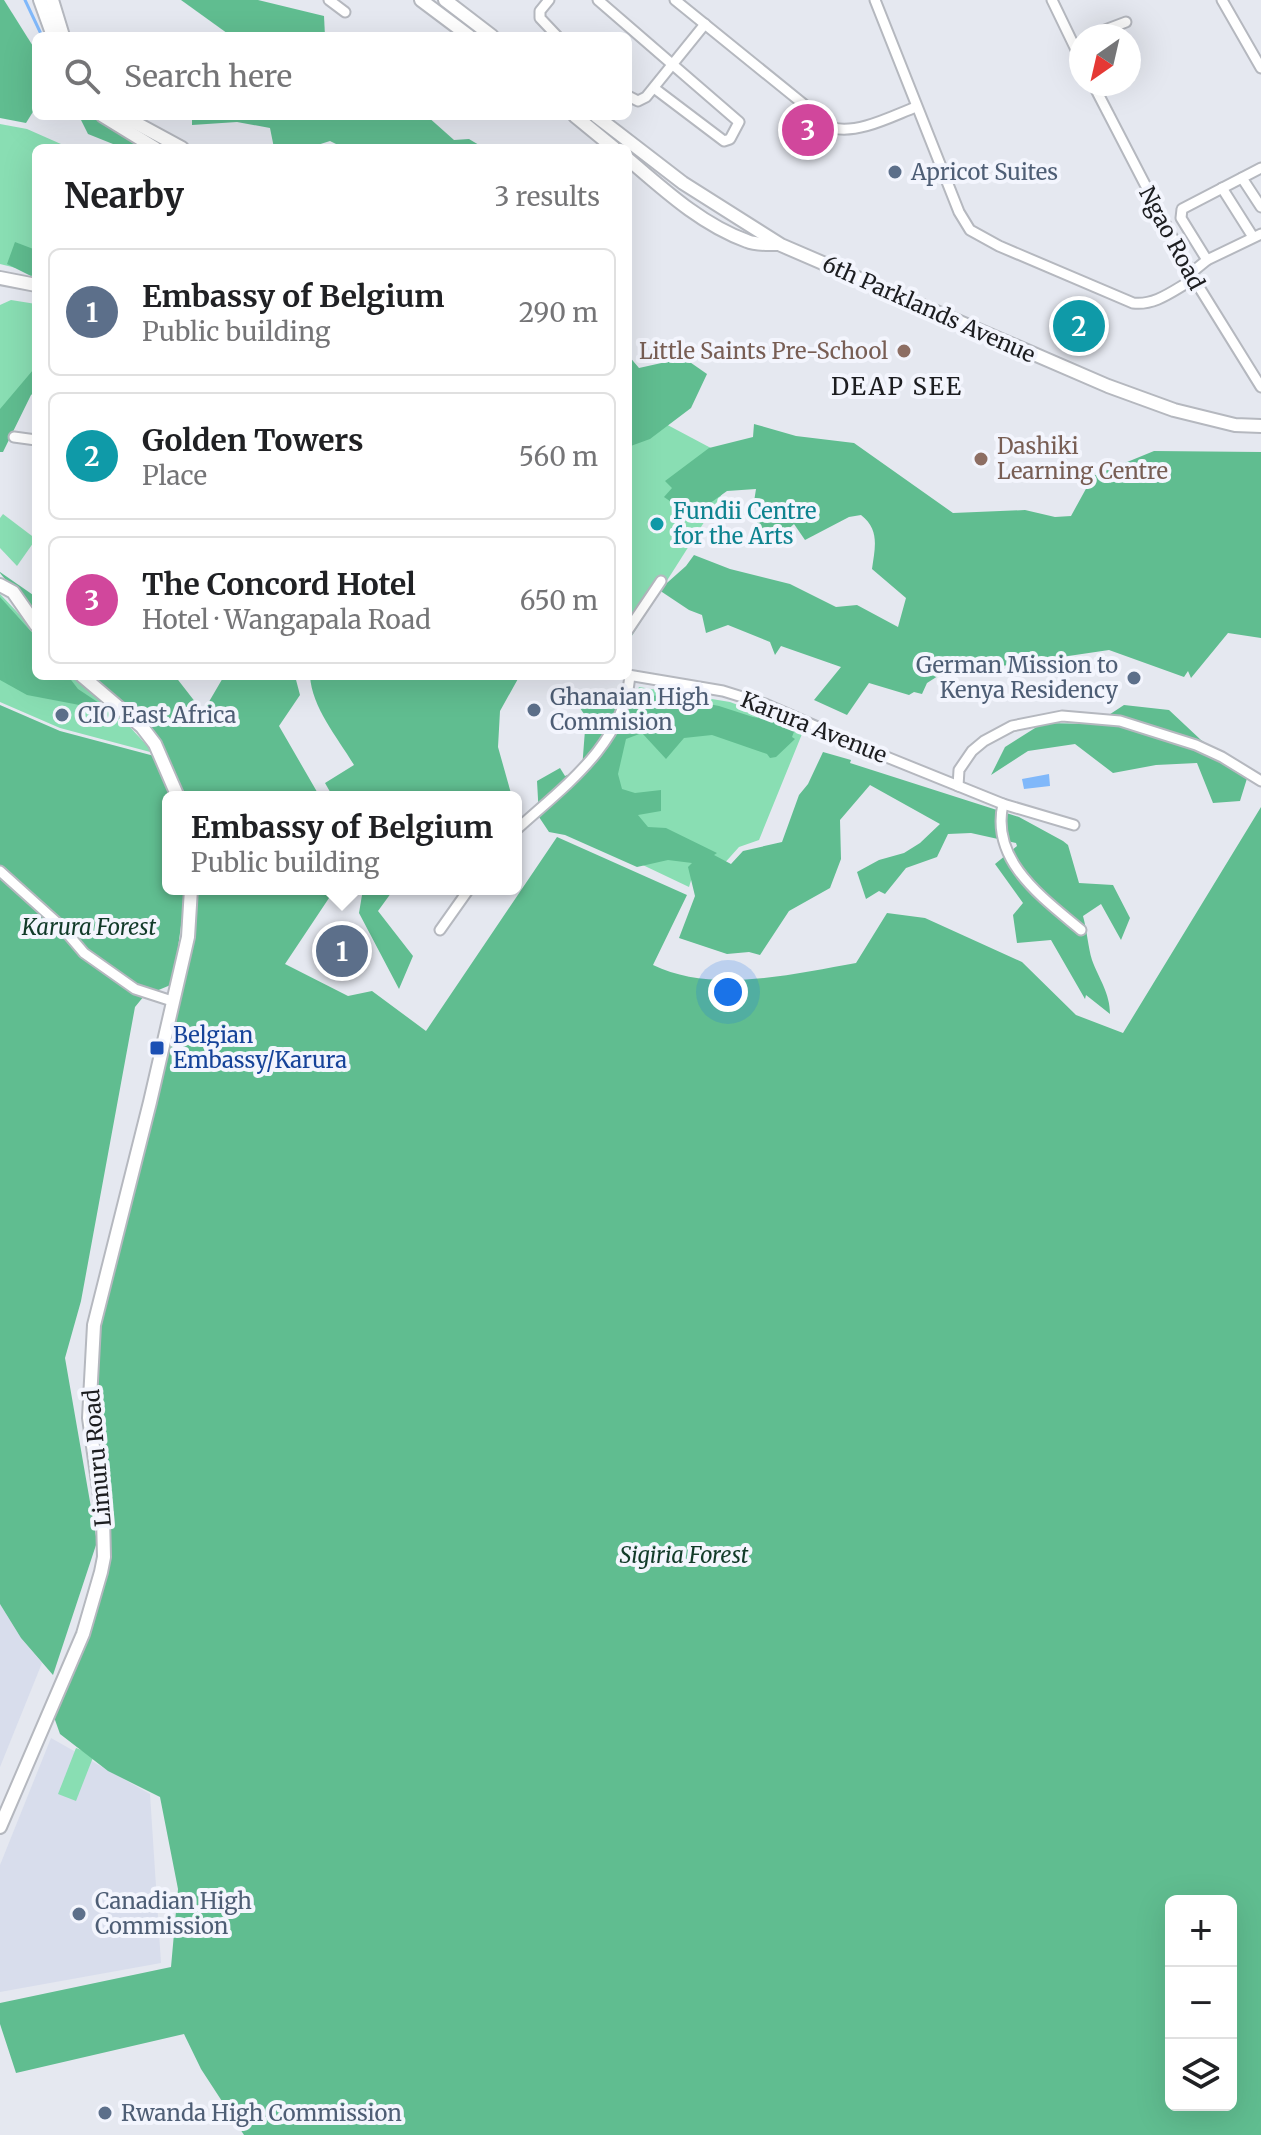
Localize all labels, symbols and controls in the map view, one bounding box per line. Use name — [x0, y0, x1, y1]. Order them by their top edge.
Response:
north arrow — [1069, 24, 1141, 96]
search box — [32, 32, 632, 120]
icon: search — [60, 54, 104, 98]
text: Search here — [124, 57, 292, 95]
pin: 3 — [782, 100, 834, 160]
place label: Apricot Suites — [910, 158, 1058, 186]
marker: Apricot Suites — [886, 163, 904, 181]
text: Nearby — [64, 175, 184, 217]
text: 3 results — [495, 180, 600, 213]
street label: Ngao Road — [1133, 181, 1211, 295]
street label: 6th Parklands Avenue — [818, 249, 1040, 369]
text: Embassy of Belgium — [142, 277, 444, 315]
text: 1 — [86, 296, 98, 329]
text: 290 m — [519, 296, 598, 329]
pin: 2 — [1053, 296, 1105, 356]
text: Public building — [142, 315, 331, 348]
place label: Little Saints Pre-School — [639, 337, 888, 365]
marker: Little Saints Pre-School — [895, 342, 913, 360]
district label: DEAP SEE — [831, 371, 963, 402]
text: Golden Towers — [142, 421, 363, 459]
place label: Dashiki Learning Centre — [997, 432, 1168, 485]
text: 2 — [84, 440, 100, 473]
text: 560 m — [519, 440, 598, 473]
marker: Dashiki Learning Centre — [972, 450, 990, 468]
text: Place — [142, 459, 207, 492]
place label: Fundii Centre for the Arts — [673, 497, 817, 550]
marker: Fundii Centre for the Arts — [648, 515, 666, 533]
text: The Concord Hotel — [142, 565, 416, 603]
text: 3 — [85, 584, 99, 617]
text: 650 m — [520, 584, 598, 617]
text: Hotel · Wangapala Road — [142, 603, 431, 636]
place label: German Mission to Kenya Residency — [916, 651, 1118, 704]
marker: German Mission to Kenya Residency — [1125, 669, 1143, 687]
place label: Ghanaian High Commision — [550, 683, 710, 736]
street label: Karura Avenue — [737, 685, 891, 769]
place label: CIO East Africa — [78, 701, 236, 729]
marker: Ghanaian High Commision — [525, 701, 543, 719]
marker: CIO East Africa — [53, 706, 71, 724]
popup — [162, 791, 522, 895]
text: Embassy of Belgium — [191, 808, 493, 846]
text: Public building — [191, 846, 379, 879]
park label: Karura Forest — [21, 913, 157, 941]
pin: 1 — [316, 921, 368, 981]
your location — [708, 972, 748, 1012]
place label: Belgian Embassy/Karura — [173, 1021, 347, 1074]
marker: Belgian Embassy/Karura — [148, 1039, 166, 1057]
street label: Limuru Road — [77, 1388, 117, 1528]
park label: Sigiria Forest — [620, 1541, 749, 1569]
place label: Canadian High Commission — [95, 1887, 252, 1940]
map controls — [1165, 1895, 1237, 2111]
button: + — [1165, 1895, 1237, 1967]
marker: Canadian High Commission — [70, 1905, 88, 1923]
button: − — [1165, 1967, 1237, 2039]
button: layers — [1165, 2039, 1237, 2111]
place label: Rwanda High Commission — [121, 2099, 402, 2127]
marker: Rwanda High Commission — [96, 2104, 114, 2122]

